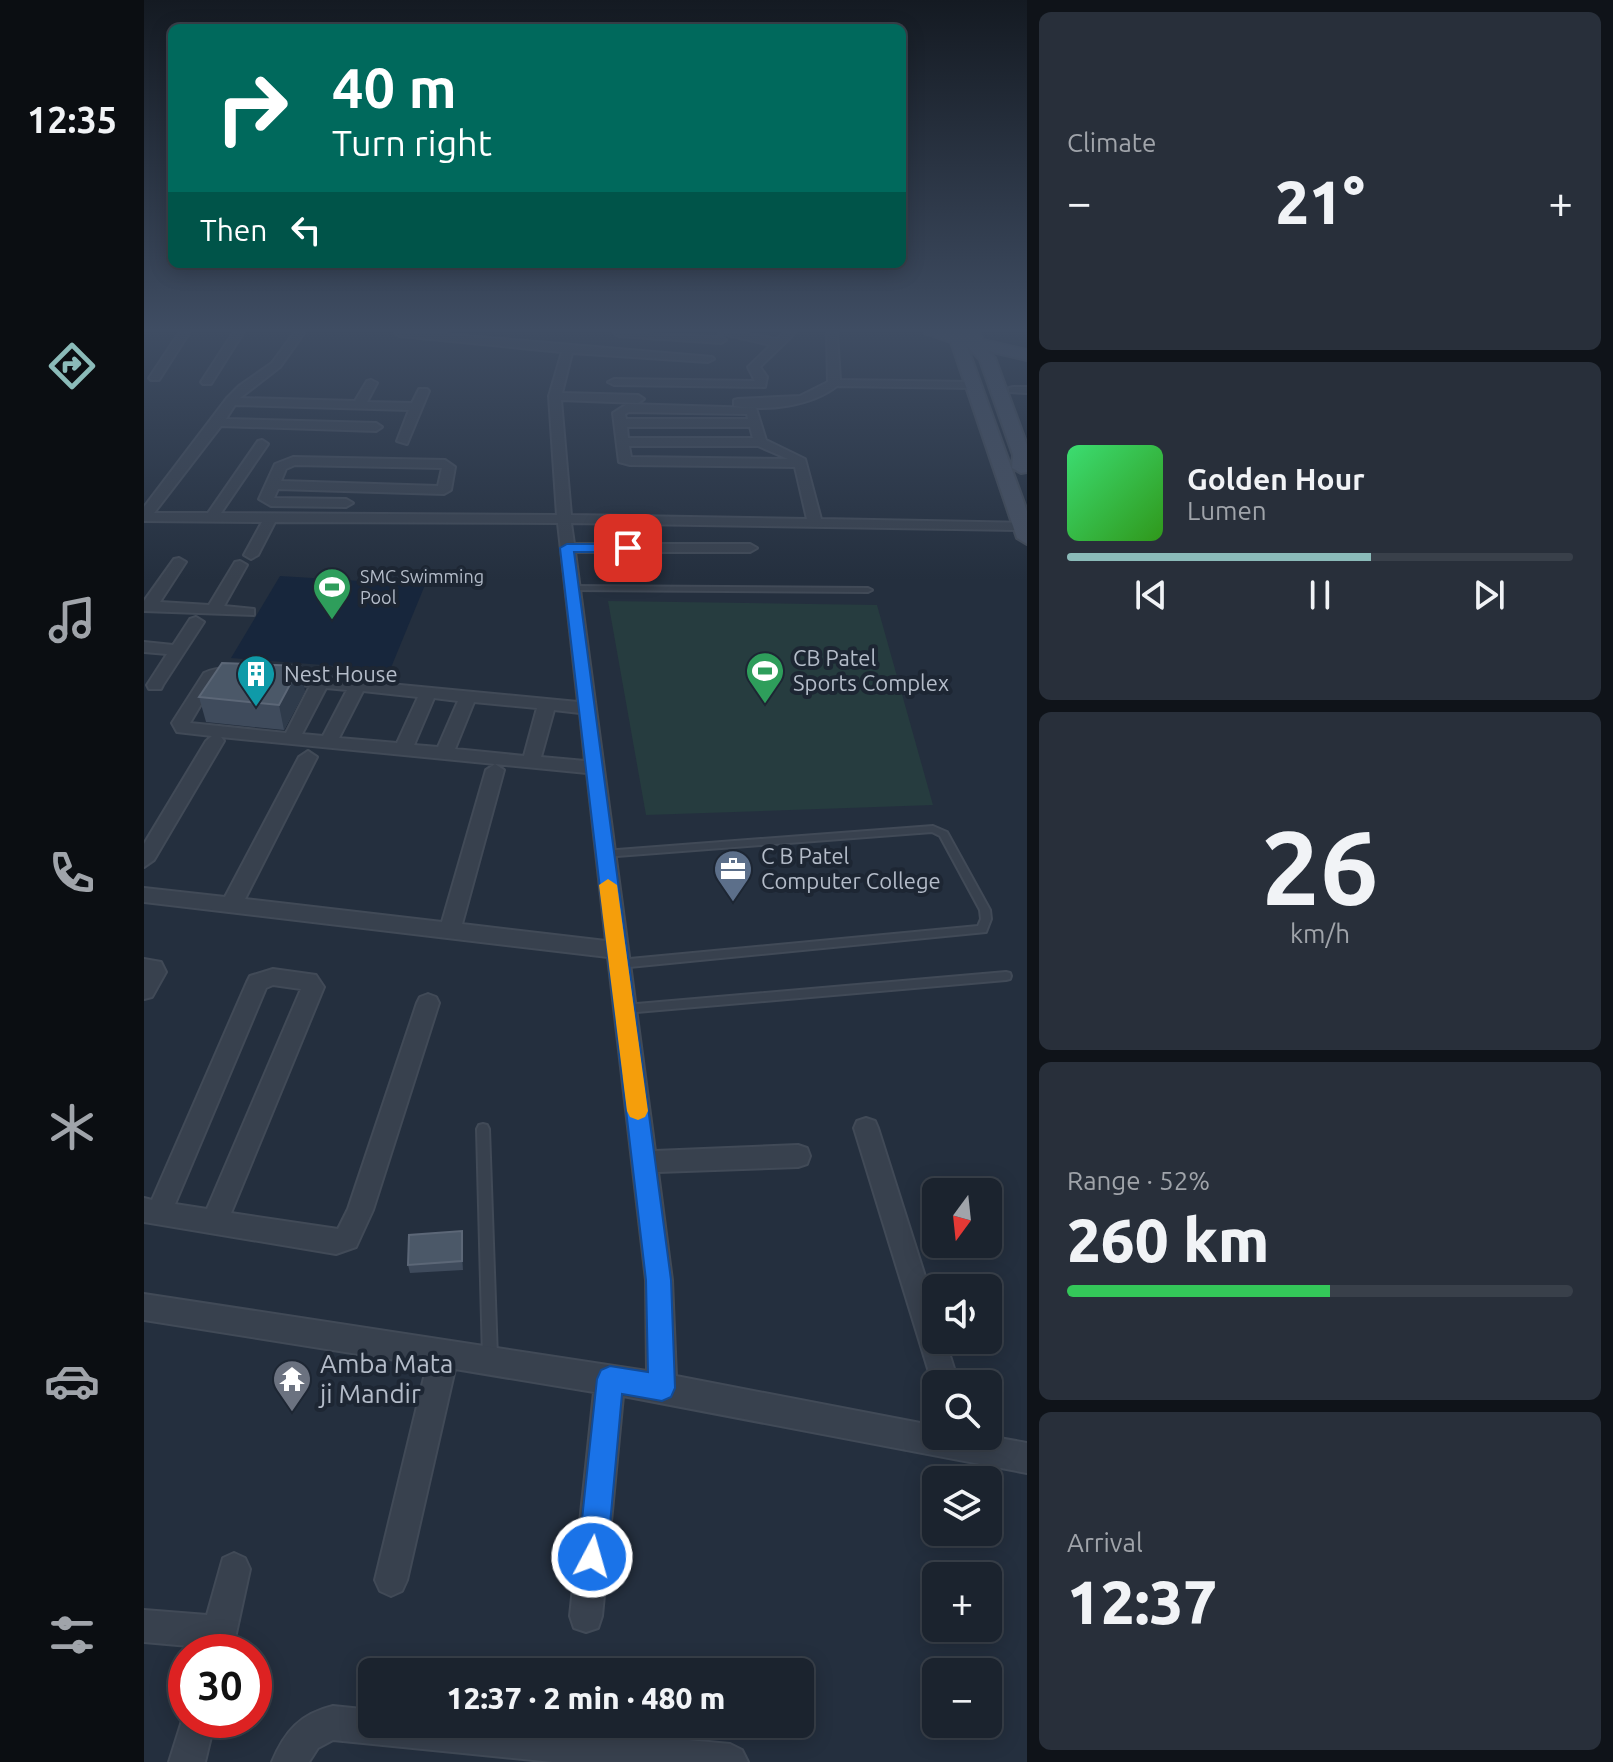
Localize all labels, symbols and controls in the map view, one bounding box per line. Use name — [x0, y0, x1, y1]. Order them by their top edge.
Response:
icon: right — [200, 56, 304, 160]
text: 40 m — [332, 56, 457, 119]
text: 12:35 — [27, 99, 117, 140]
text: Turn right — [332, 122, 492, 163]
text: Climate — [1067, 128, 1156, 157]
text: 21° — [1275, 168, 1365, 235]
text: − — [1067, 177, 1092, 226]
text: + — [1548, 177, 1573, 226]
icon: left — [284, 208, 328, 252]
text: Then — [200, 213, 268, 247]
icon: directions — [44, 338, 100, 394]
text: Golden Hour — [1187, 462, 1365, 496]
text: Lumen — [1187, 496, 1267, 525]
pin — [594, 514, 662, 582]
icon: arrive — [606, 526, 650, 570]
sports icon: SMC Swimming Pool — [311, 566, 353, 621]
place label: SMC Swimming Pool — [360, 566, 484, 607]
icon: previous — [1129, 573, 1173, 617]
icon: pause — [1298, 573, 1342, 617]
icon: next — [1467, 573, 1511, 617]
icon: music — [44, 592, 100, 648]
place label: CB Patel Sports Complex — [793, 645, 949, 695]
sports icon: CB Patel Sports Complex — [744, 650, 786, 705]
building icon: Nest House — [235, 653, 277, 708]
place label: Nest House — [284, 661, 398, 686]
text: 26 — [1261, 808, 1379, 925]
place label: C B Patel Computer College — [761, 843, 941, 893]
icon: phone — [44, 845, 100, 901]
office icon: C B Patel Computer College — [712, 848, 754, 903]
text: km/h — [1290, 919, 1350, 948]
icon: climate — [44, 1099, 100, 1155]
text: Range · 52% — [1067, 1166, 1210, 1195]
north arrow — [922, 1178, 1002, 1258]
map controls — [922, 1178, 1002, 1738]
text: 260 km — [1067, 1206, 1269, 1273]
button: sound — [922, 1274, 1002, 1354]
place label: Amba Mata ji Mandir — [318, 1349, 453, 1408]
icon: car — [44, 1353, 100, 1409]
temple icon: Amba Mata ji Mandir — [271, 1358, 313, 1413]
button: search — [922, 1370, 1002, 1450]
button: layers — [922, 1466, 1002, 1546]
position arrow — [550, 1515, 634, 1599]
text: Arrival — [1067, 1528, 1143, 1557]
button: + — [922, 1562, 1002, 1642]
text: 12:37 — [1067, 1568, 1217, 1635]
icon: filters — [44, 1607, 100, 1663]
speed limit sign: 30 — [168, 1634, 272, 1738]
button: − — [922, 1658, 1002, 1738]
text: 12:37 · 2 min · 480 m — [447, 1681, 725, 1715]

